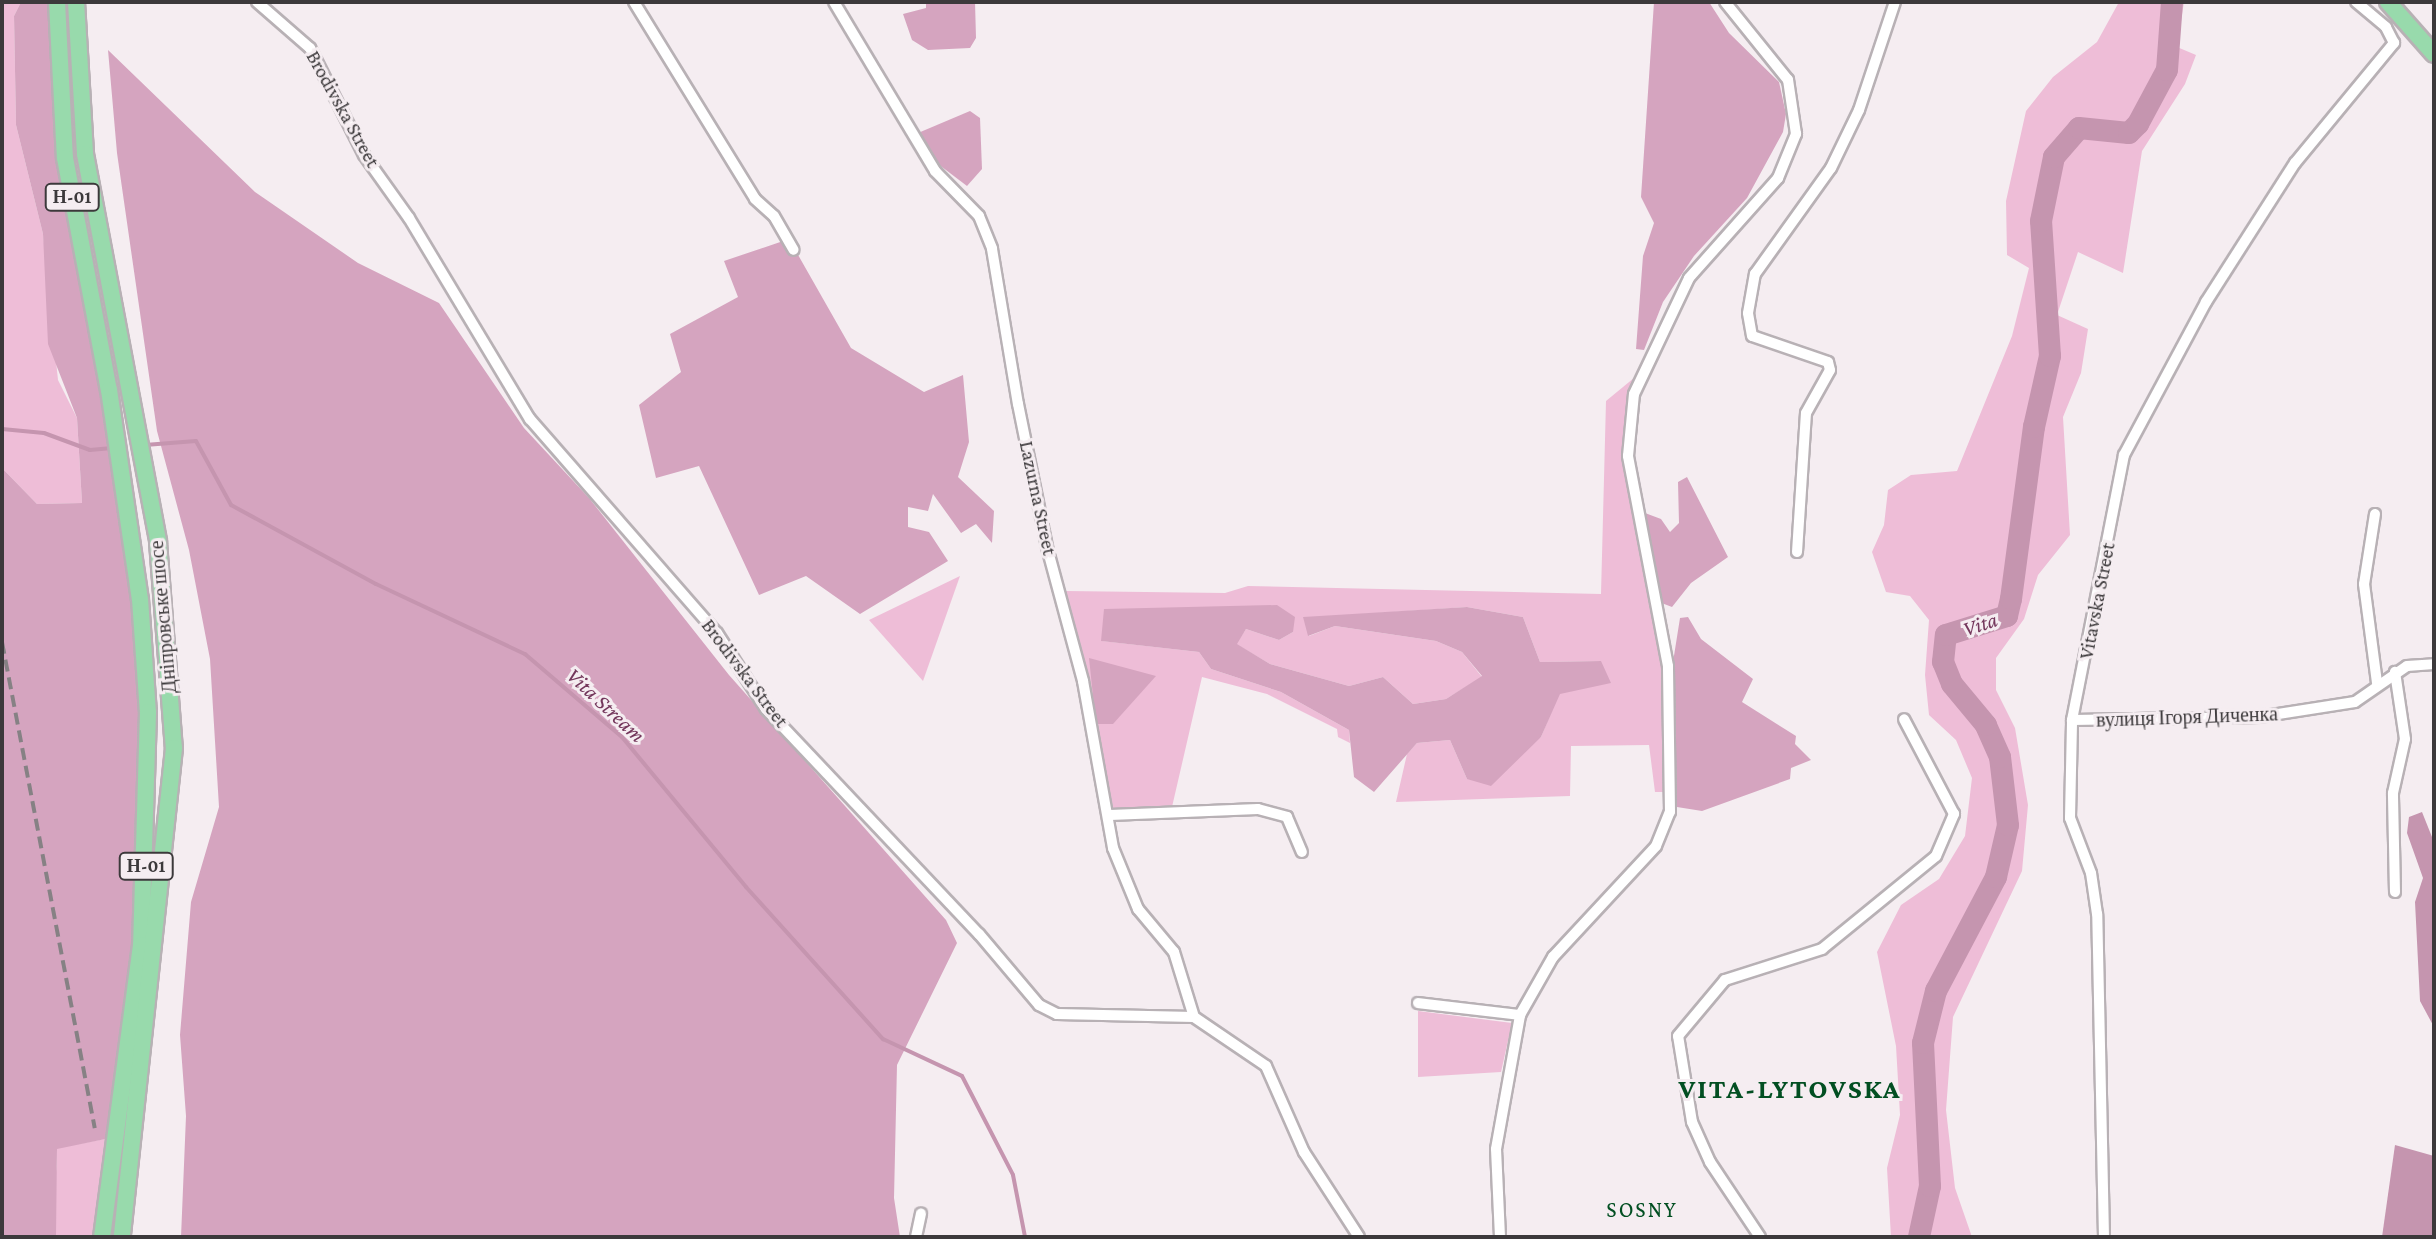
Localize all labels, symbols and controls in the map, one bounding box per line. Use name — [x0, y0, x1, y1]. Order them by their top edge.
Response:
street label: Brodivska Street — [301, 47, 385, 171]
road number: Н-01 — [44, 183, 100, 211]
street label: Lazurna Street — [1014, 439, 1062, 557]
street label: Дніпровське шосе — [144, 539, 182, 695]
street label: Vitavska Street — [2074, 541, 2120, 661]
water label: Vita — [1959, 606, 2001, 642]
street label: Brodivska Street — [696, 614, 794, 732]
water label: Vita Stream — [561, 662, 651, 748]
street label: вулиця Ігоря Диченка — [2096, 702, 2278, 732]
road number: Н-01 — [118, 852, 174, 880]
district label: VITA-LYTOVSKA — [1679, 1072, 1901, 1106]
district label: SOSNY — [1606, 1197, 1678, 1223]

